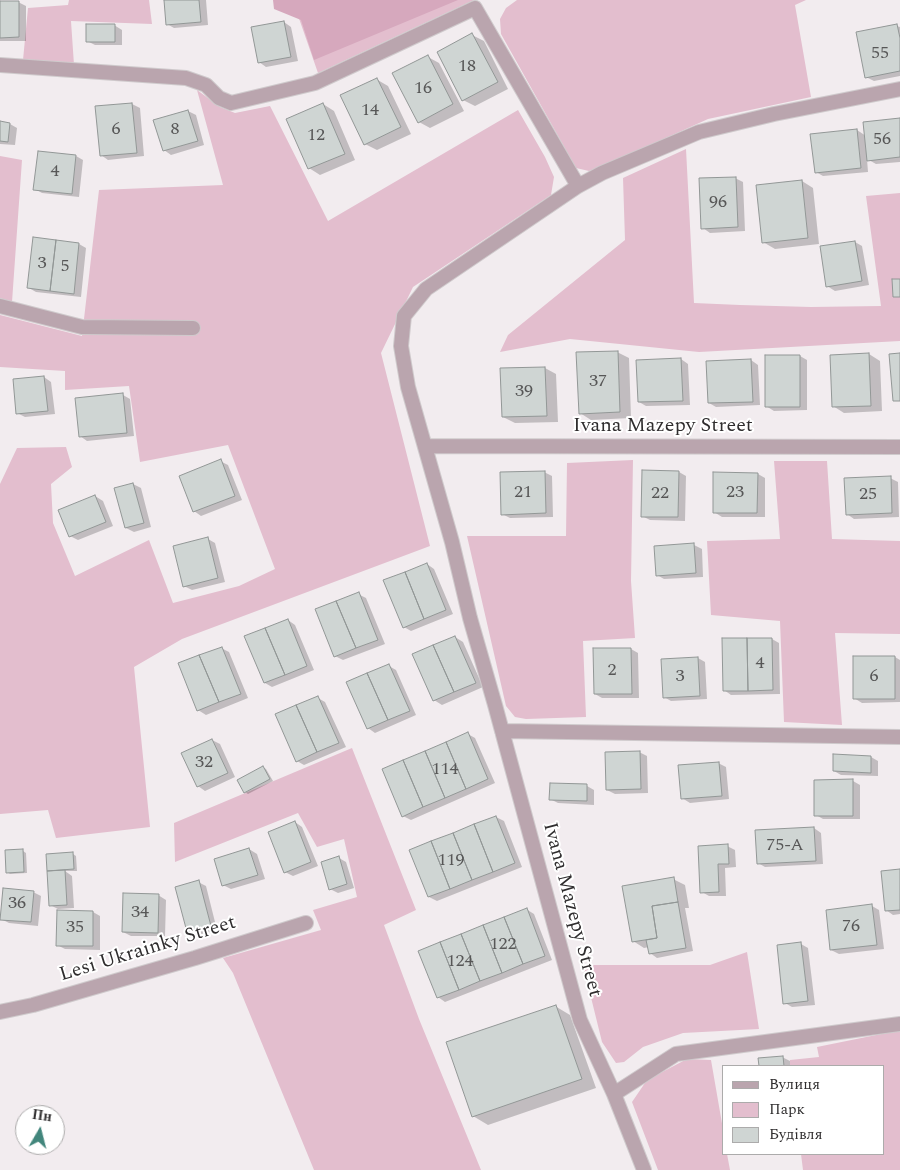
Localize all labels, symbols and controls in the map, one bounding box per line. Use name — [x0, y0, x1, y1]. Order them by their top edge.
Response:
house number: 55 — [871, 43, 889, 65]
house number: 18 — [458, 56, 476, 78]
house number: 16 — [414, 78, 432, 100]
house number: 14 — [361, 100, 379, 122]
house number: 6 — [112, 119, 120, 141]
house number: 8 — [171, 119, 179, 141]
house number: 12 — [307, 125, 325, 147]
house number: 56 — [873, 129, 891, 151]
house number: 4 — [51, 161, 59, 183]
house number: 96 — [709, 192, 727, 214]
house number: 3 — [38, 253, 46, 275]
house number: 5 — [61, 256, 69, 278]
house number: 37 — [589, 371, 607, 393]
house number: 39 — [515, 381, 533, 403]
street label: Ivana Mazepy Street — [573, 415, 753, 439]
house number: 21 — [514, 482, 532, 504]
house number: 23 — [726, 482, 744, 504]
house number: 22 — [651, 483, 669, 505]
house number: 25 — [859, 484, 877, 506]
house number: 4 — [756, 653, 764, 675]
house number: 2 — [608, 660, 616, 682]
house number: 3 — [676, 666, 684, 688]
house number: 6 — [870, 666, 878, 688]
house number: 32 — [195, 752, 213, 774]
house number: 114 — [432, 759, 458, 781]
street label: Ivana Mazepy Street — [536, 820, 606, 1000]
house number: 75-А — [766, 835, 804, 857]
house number: 119 — [438, 850, 464, 872]
house number: 36 — [8, 893, 26, 915]
house number: 34 — [131, 902, 149, 924]
street label: Lesi Ukrainky Street — [57, 912, 239, 988]
house number: 76 — [842, 916, 860, 938]
house number: 35 — [66, 917, 84, 939]
house number: 122 — [490, 934, 516, 956]
house number: 124 — [447, 951, 473, 973]
legend — [722, 1065, 885, 1155]
text: Вулиця — [769, 1073, 820, 1096]
text: Парк — [769, 1098, 805, 1121]
text: Пн — [31, 1104, 53, 1127]
north arrow — [15, 1105, 65, 1155]
text: Будівля — [769, 1123, 823, 1146]

